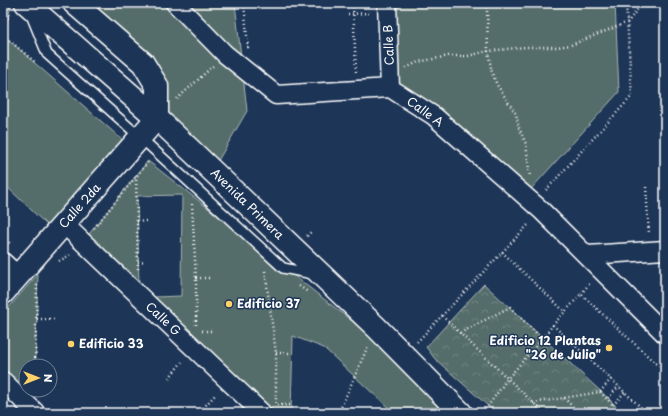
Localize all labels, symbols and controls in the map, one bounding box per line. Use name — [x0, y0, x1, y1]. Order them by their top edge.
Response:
street label: Calle B — [378, 24, 398, 66]
street label: Calle A — [403, 92, 448, 131]
street label: Avenida Primera — [207, 164, 289, 244]
street label: Calle 2da — [54, 178, 105, 232]
place label: Edificio 37 — [237, 294, 301, 312]
street label: Calle G — [142, 297, 185, 339]
marker: Edificio 37 — [224, 299, 234, 309]
place label: Edificio 12 Plantas "26 de Julio" — [490, 331, 601, 363]
place label: Edificio 33 — [79, 334, 144, 352]
marker: Edificio 33 — [66, 339, 76, 349]
marker: Edificio 12 Plantas "26 de Julio" — [604, 343, 614, 353]
north arrow — [18, 358, 58, 398]
text: N — [40, 374, 57, 383]

